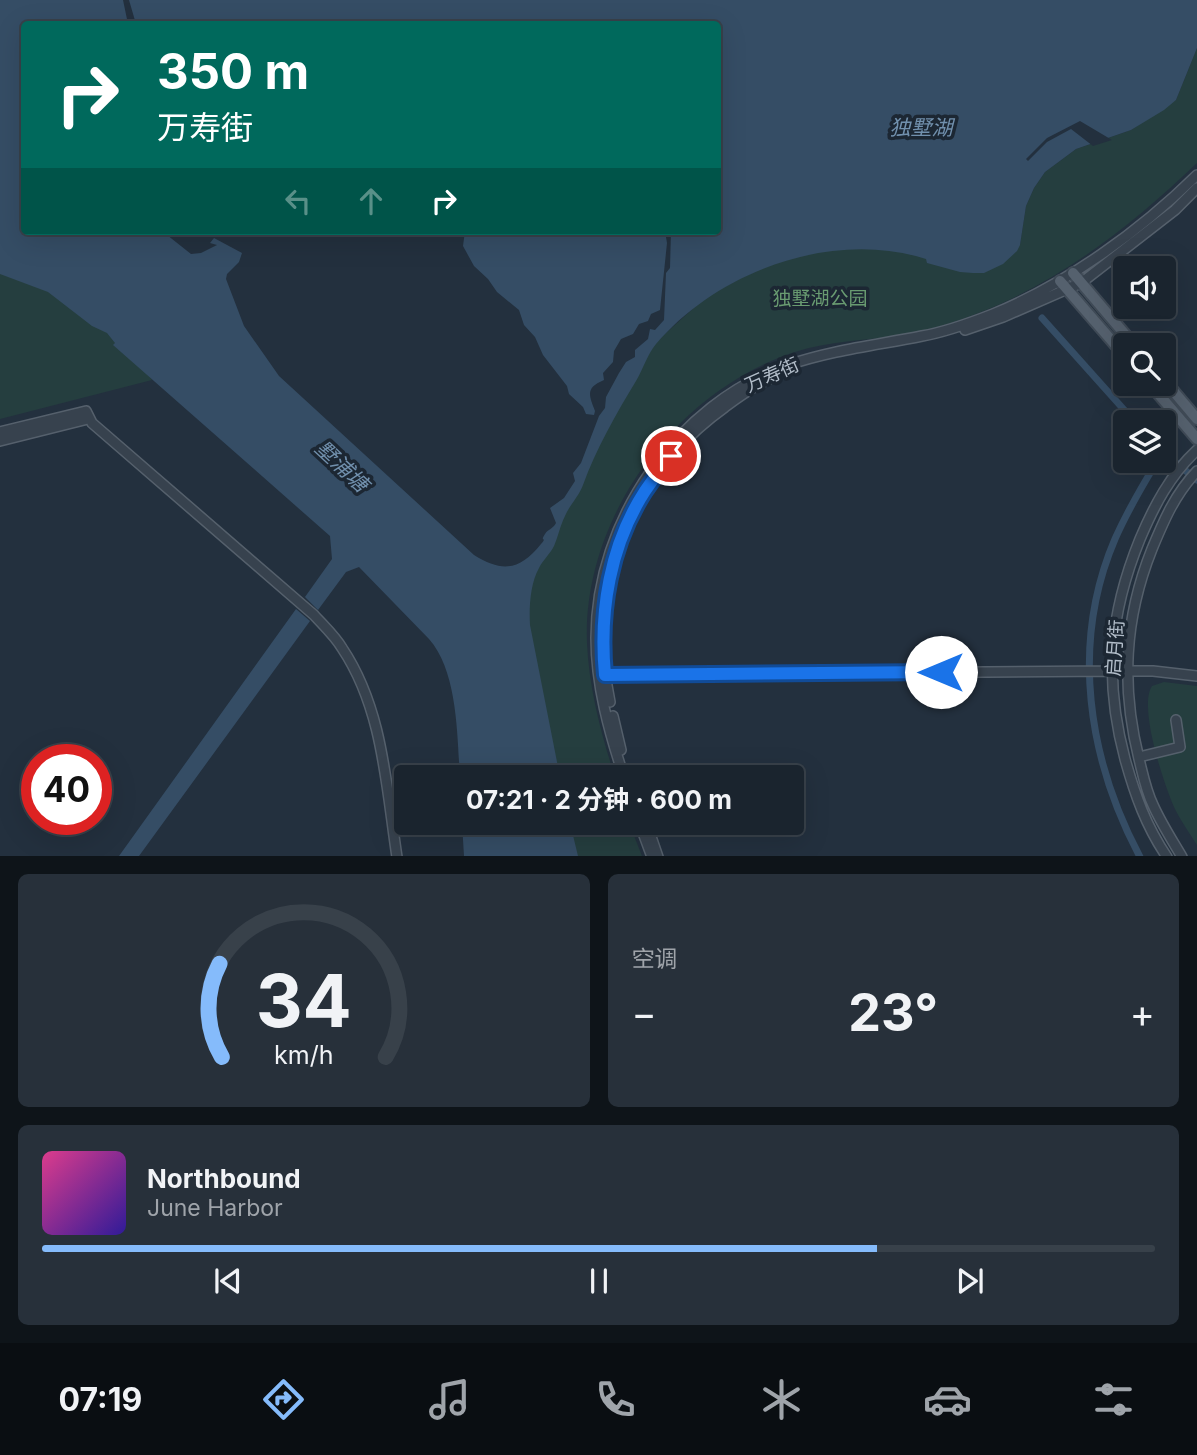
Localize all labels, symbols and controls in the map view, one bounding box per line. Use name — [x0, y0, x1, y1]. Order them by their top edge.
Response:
text: 350 m — [157, 42, 309, 101]
icon: right — [42, 49, 133, 140]
text: 万寿街 — [157, 108, 253, 147]
water label: 独墅湖 — [890, 115, 955, 140]
icon: left — [279, 182, 317, 220]
icon: ahead — [352, 182, 390, 220]
icon: right — [425, 182, 463, 220]
map controls — [1113, 256, 1176, 473]
button: sound — [1113, 256, 1176, 319]
park label: 独墅湖公园 — [772, 287, 868, 310]
button: search — [1113, 333, 1176, 396]
street label: 万寿街 — [741, 353, 803, 397]
button: layers — [1113, 410, 1176, 473]
pin — [641, 426, 701, 486]
water label: 墅浦塘 — [310, 435, 376, 499]
icon: arrive — [652, 437, 690, 475]
street label: 启月街 — [1102, 619, 1128, 677]
position arrow — [904, 635, 978, 709]
speed limit sign: 40 — [21, 744, 112, 835]
text: 07:21 · 2 分钟 · 600 m — [466, 784, 732, 815]
text: 空调 — [632, 945, 678, 973]
text: 34 — [256, 956, 352, 1045]
text: 23° — [848, 981, 938, 1044]
text: − — [632, 990, 657, 1036]
text: + — [1130, 990, 1155, 1036]
text: km/h — [274, 1039, 333, 1069]
text: Northbound — [147, 1163, 301, 1194]
text: June Harbor — [147, 1194, 283, 1222]
icon: previous — [209, 1262, 247, 1300]
icon: pause — [580, 1262, 618, 1300]
icon: next — [951, 1262, 989, 1300]
icon: directions — [259, 1375, 308, 1424]
icon: music — [425, 1375, 474, 1424]
icon: phone — [591, 1375, 640, 1424]
icon: climate — [757, 1375, 806, 1424]
icon: car — [923, 1375, 972, 1424]
icon: filters — [1089, 1375, 1138, 1424]
text: 07:19 — [59, 1380, 142, 1419]

